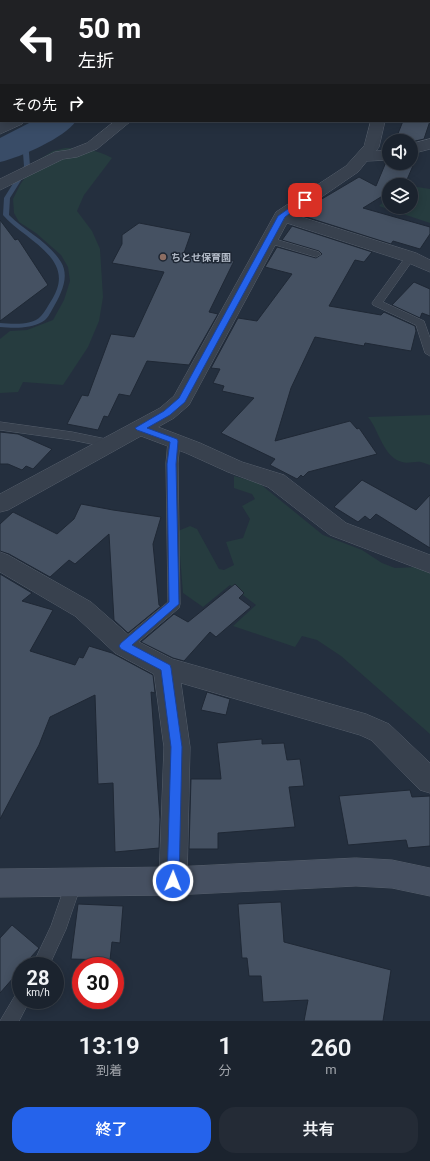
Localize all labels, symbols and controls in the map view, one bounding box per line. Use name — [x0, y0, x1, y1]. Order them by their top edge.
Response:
text: 50 m — [78, 12, 141, 45]
icon: left — [12, 16, 64, 68]
text: 左折 — [78, 50, 114, 71]
icon: right — [65, 92, 87, 114]
text: その先 — [12, 96, 57, 114]
map controls — [382, 134, 418, 214]
button: sound — [382, 134, 418, 170]
button: layers — [382, 178, 418, 214]
pin — [288, 183, 322, 217]
icon: arrive — [294, 189, 316, 211]
marker: ちとせ保育園 — [158, 252, 168, 262]
place label: ちとせ保育園 — [171, 252, 231, 263]
position arrow — [152, 860, 194, 902]
speed limit sign: 30 — [72, 957, 124, 1009]
text: 28 — [27, 966, 49, 990]
text: km/h — [26, 987, 50, 998]
text: 13:19 — [78, 1032, 140, 1060]
text: 1 — [218, 1032, 232, 1060]
text: 260 — [310, 1034, 352, 1062]
text: m — [325, 1062, 337, 1077]
text: 到着 — [96, 1063, 122, 1078]
text: 分 — [219, 1063, 232, 1078]
button: 終了 — [12, 1107, 211, 1153]
button: 共有 — [219, 1107, 418, 1153]

